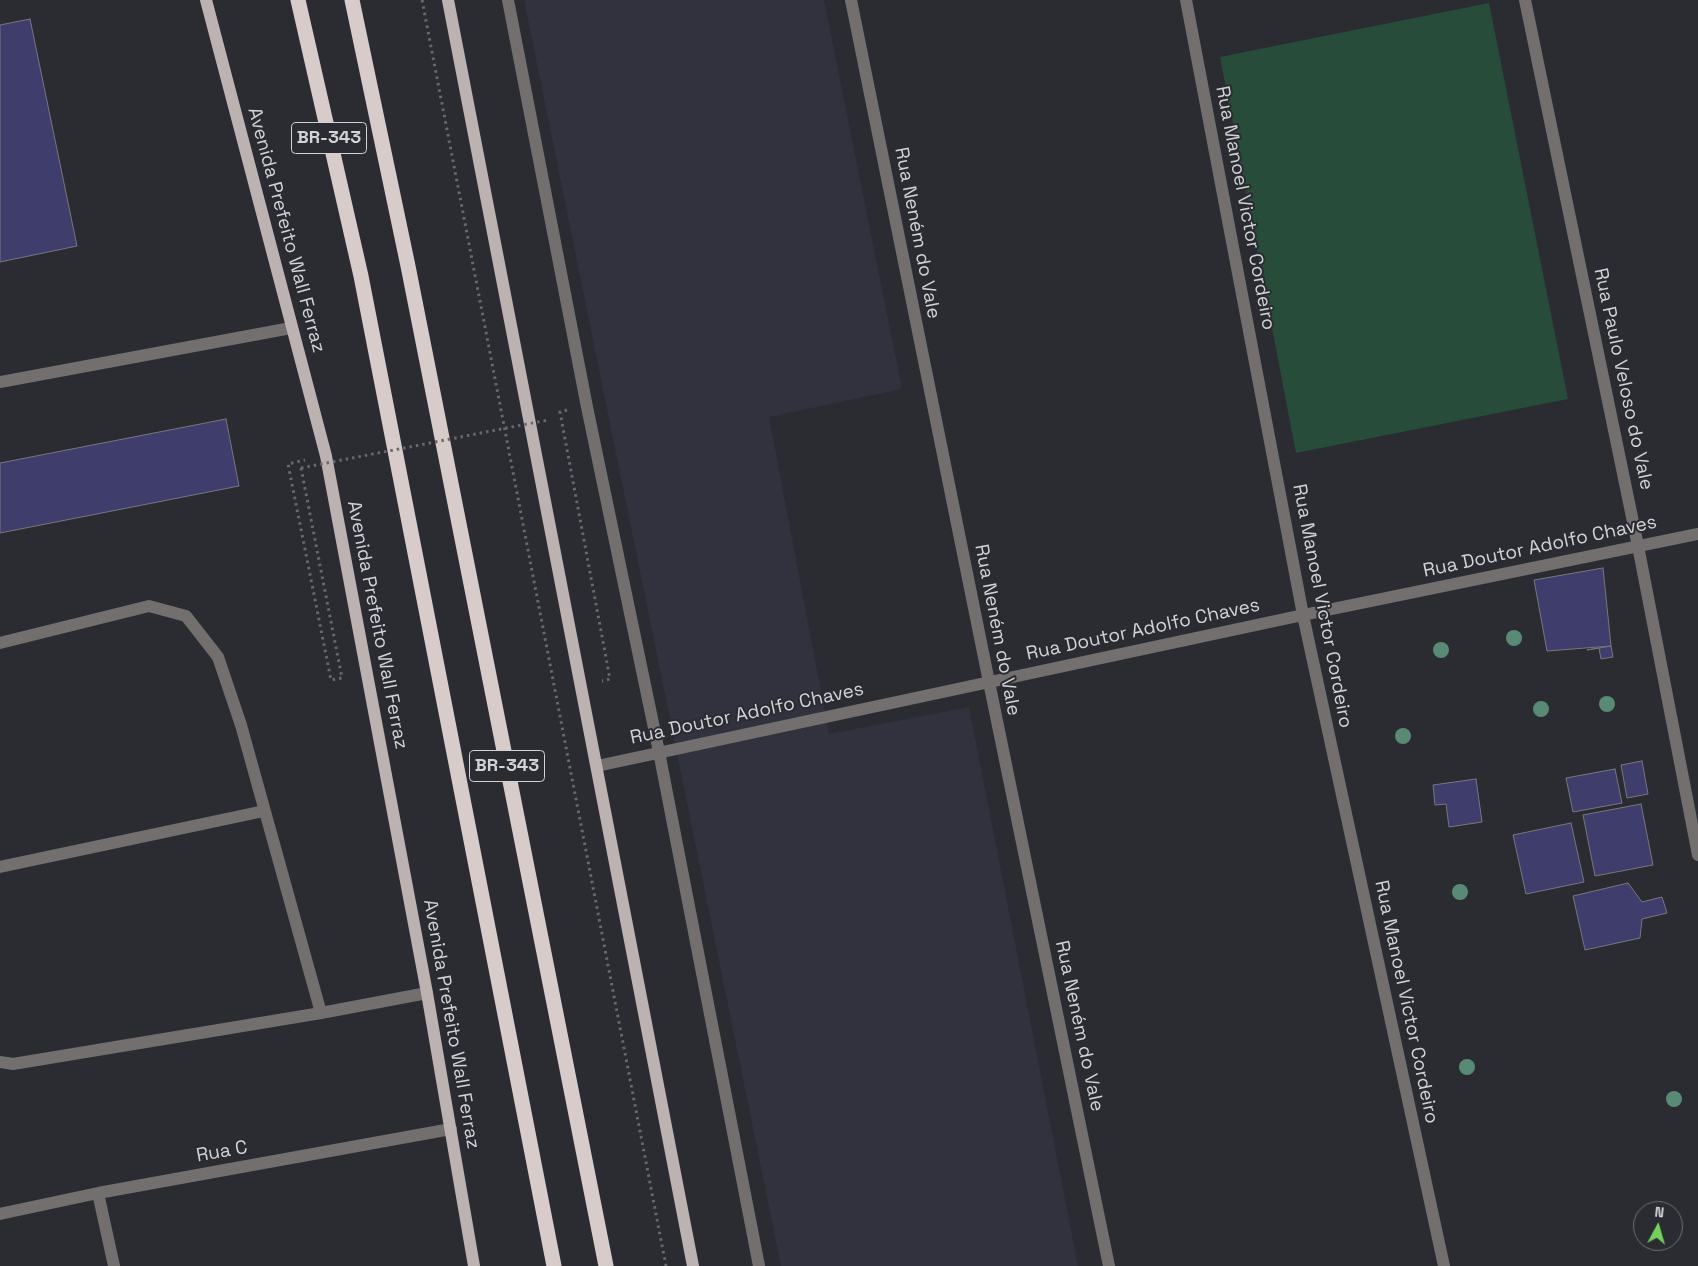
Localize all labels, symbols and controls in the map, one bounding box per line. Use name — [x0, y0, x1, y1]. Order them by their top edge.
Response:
street label: Rua Manoel Victor Cordeiro — [1210, 84, 1280, 332]
street label: Avenida Prefeito Wall Ferraz — [242, 105, 330, 355]
road number: BR-343 — [292, 122, 366, 154]
street label: Rua Neném do Vale — [889, 145, 945, 321]
street label: Rua Paulo Veloso do Vale — [1588, 266, 1658, 492]
street label: Rua Manoel Victor Cordeiro — [1287, 482, 1357, 730]
street label: Avenida Prefeito Wall Ferraz — [342, 499, 412, 751]
street label: Rua Doutor Adolfo Chaves — [1421, 511, 1659, 583]
street label: Rua Neném do Vale — [969, 542, 1025, 718]
street label: Rua Doutor Adolfo Chaves — [1024, 594, 1262, 666]
street label: Rua Doutor Adolfo Chaves — [628, 678, 866, 750]
road number: BR-343 — [470, 750, 544, 781]
street label: Rua Manoel Victor Cordeiro — [1369, 878, 1443, 1126]
street label: Avenida Prefeito Wall Ferraz — [418, 898, 484, 1150]
street label: Rua Neném do Vale — [1050, 938, 1108, 1114]
street label: Rua C — [195, 1136, 249, 1168]
north arrow — [1633, 1201, 1683, 1251]
text: N — [1654, 1203, 1665, 1222]

